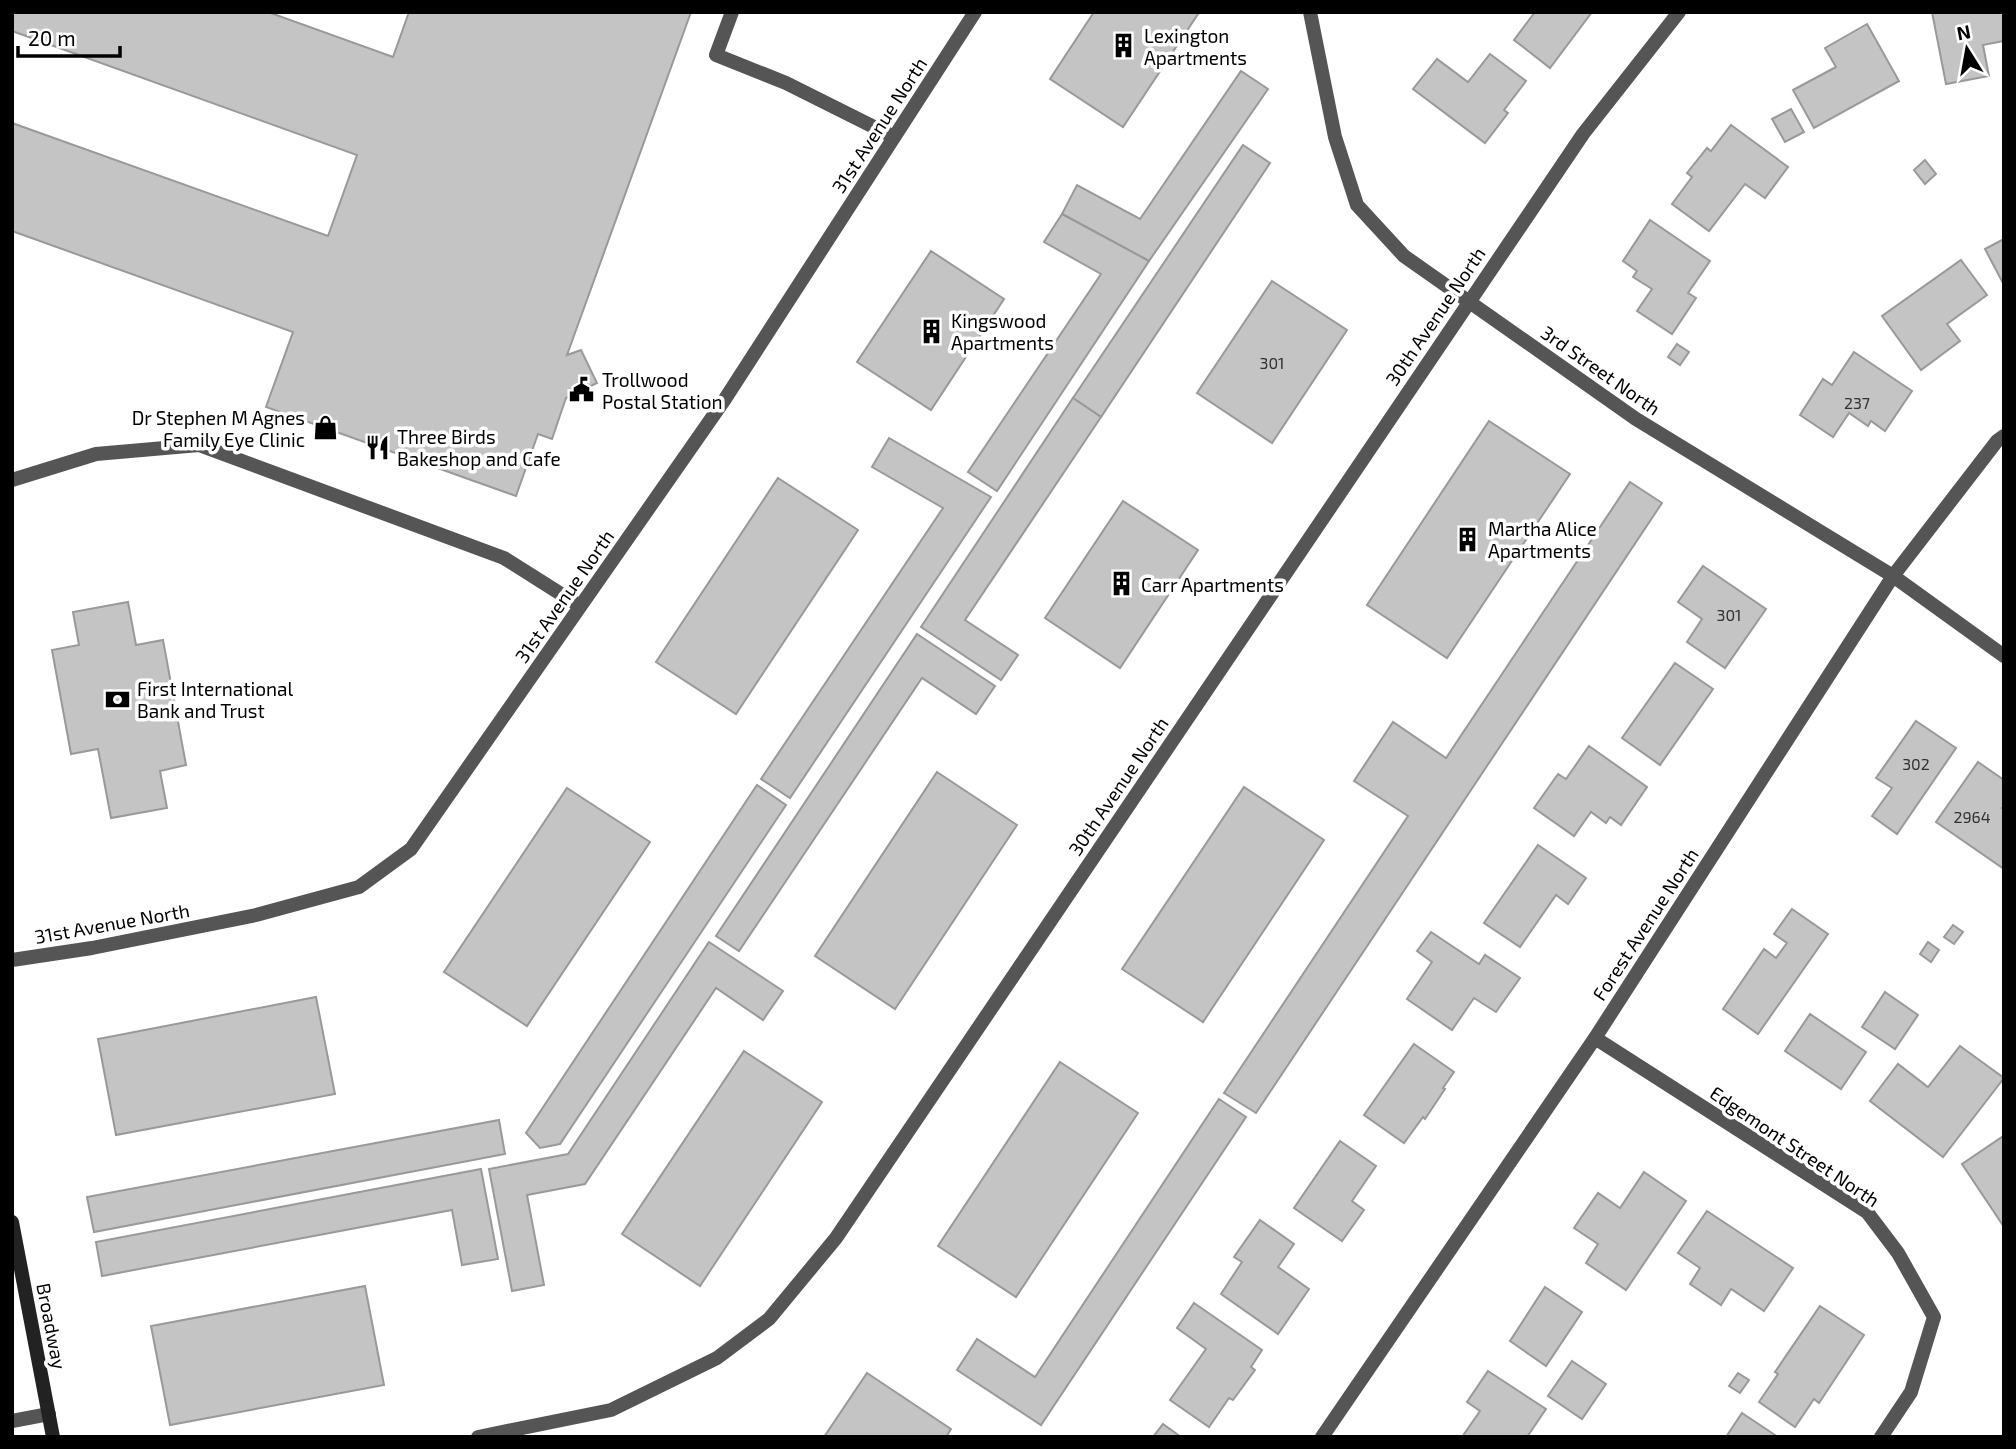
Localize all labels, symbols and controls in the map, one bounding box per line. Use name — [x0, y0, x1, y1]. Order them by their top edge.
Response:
scale bar — [18, 14, 119, 58]
north arrow — [1932, 14, 2002, 84]
text: N — [1955, 19, 1973, 44]
place label: Lexington Apartments — [1144, 24, 1247, 69]
text: 20 m — [28, 25, 76, 50]
building icon: Lexington Apartments — [1110, 32, 1138, 60]
street label: 31st Avenue North — [827, 53, 931, 197]
street label: 30th Avenue North — [1380, 242, 1490, 390]
place label: Kingswood Apartments — [951, 309, 1054, 354]
building icon: Kingswood Apartments — [917, 317, 945, 345]
street label: 3rd Street North — [1537, 320, 1665, 420]
house number: 301 — [1260, 353, 1284, 372]
place label: Trollwood Postal Station — [602, 368, 723, 413]
public building icon: Trollwood Postal Station — [568, 376, 596, 404]
house number: 237 — [1844, 393, 1870, 412]
place label: Dr Stephen M Agnes Family Eye Clinic — [132, 406, 305, 451]
shop icon: Dr Stephen M Agnes Family Eye Clinic — [311, 414, 339, 442]
place label: Three Birds Bakeshop and Cafe — [397, 425, 561, 470]
restaurant icon: Three Birds Bakeshop and Cafe — [363, 433, 391, 461]
place label: Martha Alice Apartments — [1488, 517, 1597, 562]
street label: 31st Avenue North — [510, 525, 618, 667]
building icon: Martha Alice Apartments — [1454, 525, 1482, 553]
building icon: Carr Apartments — [1107, 570, 1135, 598]
place label: Carr Apartments — [1141, 573, 1284, 596]
house number: 301 — [1717, 605, 1741, 624]
place label: First International Bank and Trust — [137, 677, 293, 722]
bank icon: First International Bank and Trust — [103, 685, 131, 713]
street label: 30th Avenue North — [1063, 712, 1173, 860]
house number: 302 — [1902, 754, 1930, 773]
house number: 2964 — [1953, 807, 1991, 826]
street label: Forest Avenue North — [1587, 844, 1703, 1004]
street label: 31st Avenue North — [33, 898, 191, 948]
street label: Edgemont Street North — [1706, 1081, 1884, 1211]
street label: Broadway — [32, 1281, 72, 1371]

